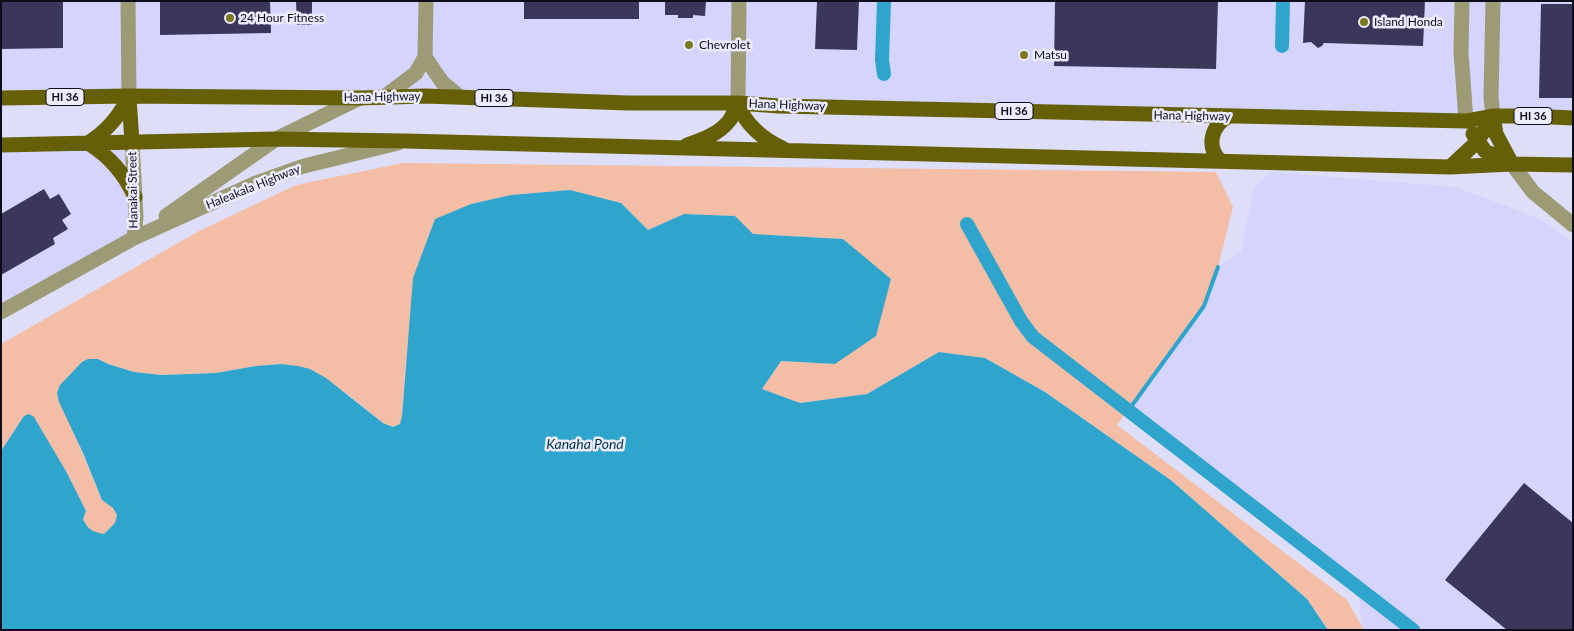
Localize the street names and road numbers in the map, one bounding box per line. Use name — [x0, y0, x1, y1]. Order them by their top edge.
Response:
road number: HI 36 — [46, 88, 84, 105]
street label: Hana Highway — [343, 89, 421, 105]
road number: HI 36 — [475, 90, 513, 106]
street label: Hana Highway — [748, 96, 826, 114]
road number: HI 36 — [995, 102, 1033, 120]
street label: Hana Highway — [1153, 108, 1231, 124]
road number: HI 36 — [1514, 108, 1552, 124]
street label: Hanakai Street — [125, 151, 141, 229]
street label: Haleakala Highway — [204, 162, 302, 212]

